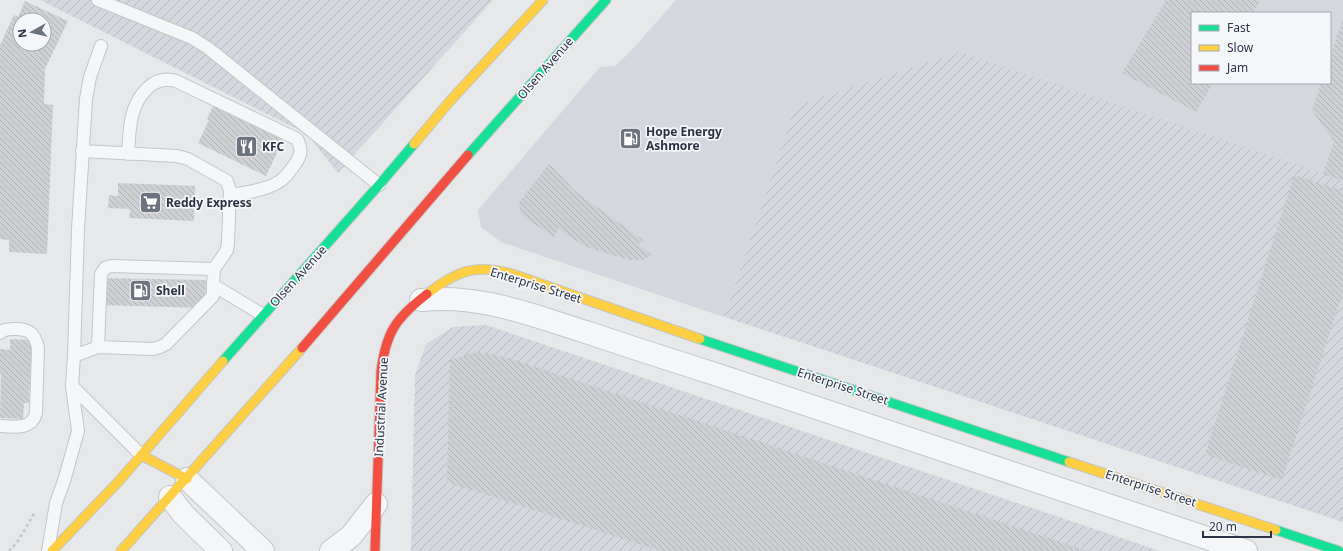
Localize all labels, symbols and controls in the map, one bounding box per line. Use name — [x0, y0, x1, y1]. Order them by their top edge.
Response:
north arrow — [12, 12, 52, 52]
legend — [1191, 12, 1331, 84]
text: Fast — [1227, 19, 1251, 36]
text: N — [14, 28, 30, 39]
street label: Olsen Avenue — [513, 33, 577, 103]
text: Slow — [1227, 39, 1254, 56]
text: Jam — [1226, 59, 1248, 76]
place label: Hope Energy Ashmore — [646, 123, 722, 154]
fuel station icon: Hope Energy Ashmore — [618, 125, 644, 151]
restaurant icon: KFC — [233, 133, 259, 159]
place label: KFC — [262, 138, 285, 155]
supermarket icon: Reddy Express — [138, 189, 164, 215]
place label: Reddy Express — [166, 194, 252, 211]
street label: Olsen Avenue — [266, 241, 330, 311]
street label: Enterprise Street — [488, 263, 584, 307]
fuel station icon: Shell — [128, 277, 154, 303]
place label: Shell — [156, 282, 185, 299]
street label: Industrial Avenue — [370, 357, 392, 457]
street label: Enterprise Street — [795, 363, 891, 409]
street label: Enterprise Street — [1103, 465, 1199, 511]
scale bar — [1203, 513, 1271, 539]
text: 20 m — [1209, 518, 1237, 535]

